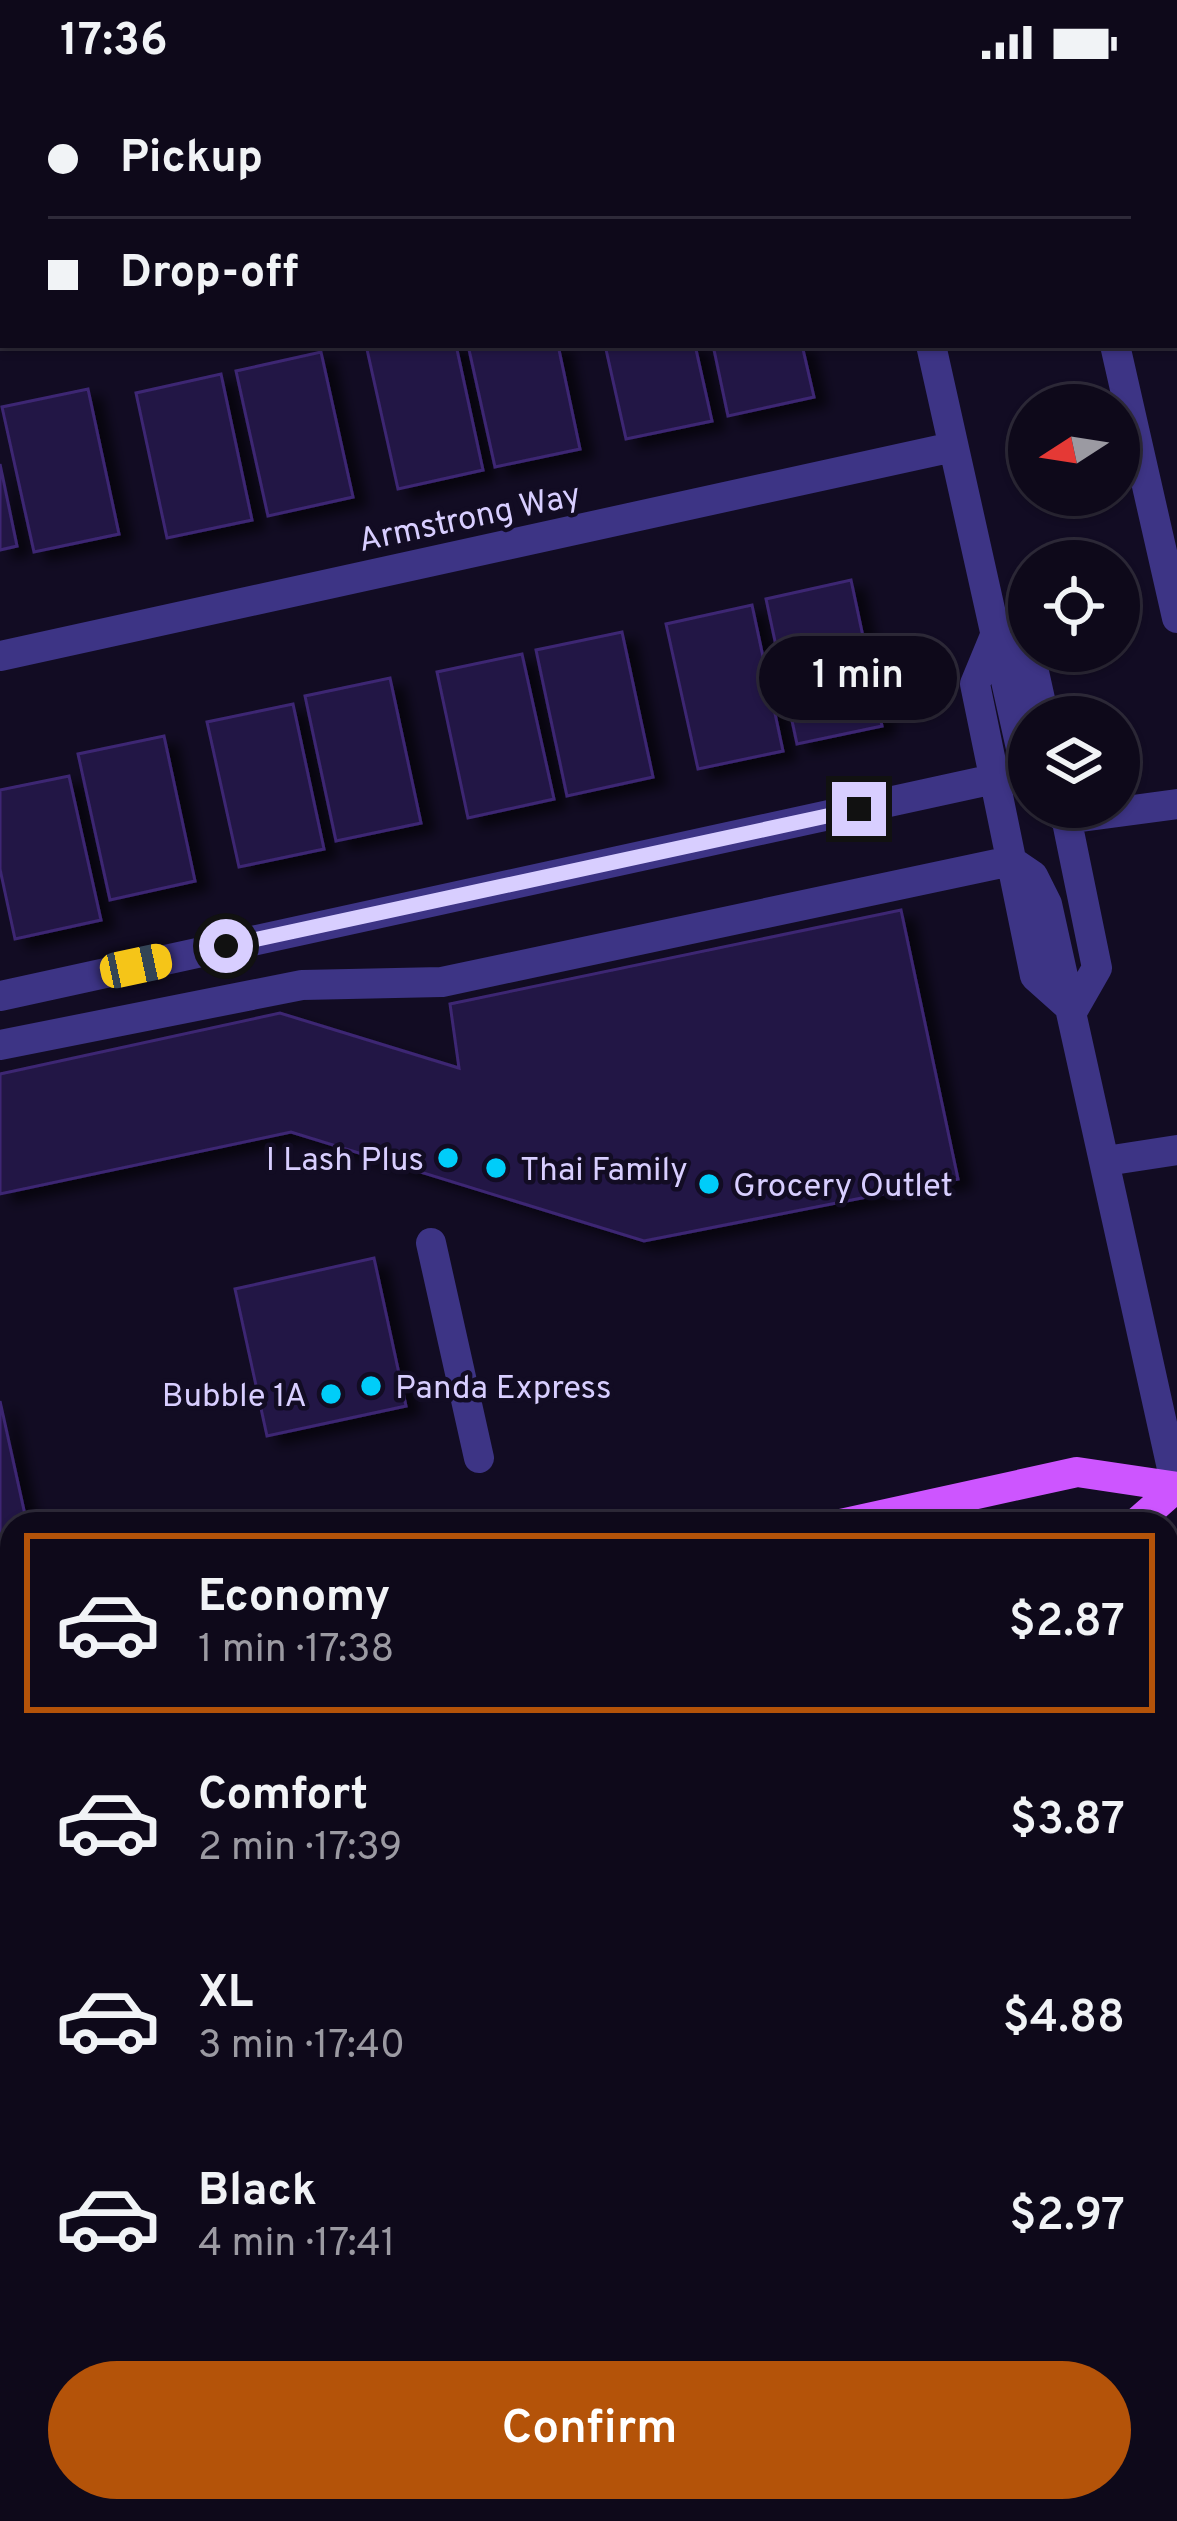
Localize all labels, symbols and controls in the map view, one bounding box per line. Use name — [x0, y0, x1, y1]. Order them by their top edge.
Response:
text: 17:36 — [60, 14, 168, 71]
text: Pickup — [120, 131, 263, 188]
text: Drop-off — [120, 246, 299, 303]
north arrow — [1008, 384, 1140, 516]
map controls — [1008, 384, 1140, 828]
street label: Armstrong Way — [355, 476, 585, 564]
button: locate — [1008, 540, 1140, 672]
callout: 1 min — [760, 635, 958, 719]
text: 1 min — [812, 653, 904, 702]
button: layers — [1008, 696, 1140, 828]
route end — [832, 782, 886, 836]
route start — [199, 919, 253, 973]
car — [97, 941, 175, 991]
place label: I Lash Plus — [266, 1141, 424, 1183]
marker: I Lash Plus — [435, 1145, 461, 1171]
place label: Thai Family — [520, 1151, 688, 1193]
marker: Thai Family — [483, 1155, 509, 1181]
place label: Grocery Outlet — [733, 1167, 953, 1209]
marker: Grocery Outlet — [696, 1171, 722, 1197]
place label: Panda Express — [395, 1369, 612, 1411]
marker: Panda Express — [358, 1373, 384, 1399]
place label: Bubble 1A — [162, 1377, 307, 1419]
marker: Bubble 1A — [318, 1381, 344, 1407]
icon: car — [54, 1569, 162, 1677]
text: Economy — [198, 1570, 390, 1627]
text: $2.87 — [1009, 1595, 1125, 1652]
text: 1 min · 17:38 — [198, 1627, 394, 1676]
icon: car — [54, 1767, 162, 1875]
text: Comfort — [198, 1768, 368, 1825]
text: $3.87 — [1010, 1793, 1125, 1850]
text: 2 min · 17:39 — [198, 1825, 402, 1874]
icon: car — [54, 1965, 162, 2073]
text: XL — [198, 1966, 253, 2023]
text: $4.88 — [1003, 1991, 1125, 2048]
text: 3 min · 17:40 — [198, 2023, 405, 2072]
icon: car — [54, 2163, 162, 2271]
text: Black — [198, 2164, 317, 2221]
text: $2.97 — [1010, 2189, 1125, 2246]
text: 4 min · 17:41 — [198, 2221, 395, 2270]
button: Confirm — [48, 2361, 1131, 2499]

